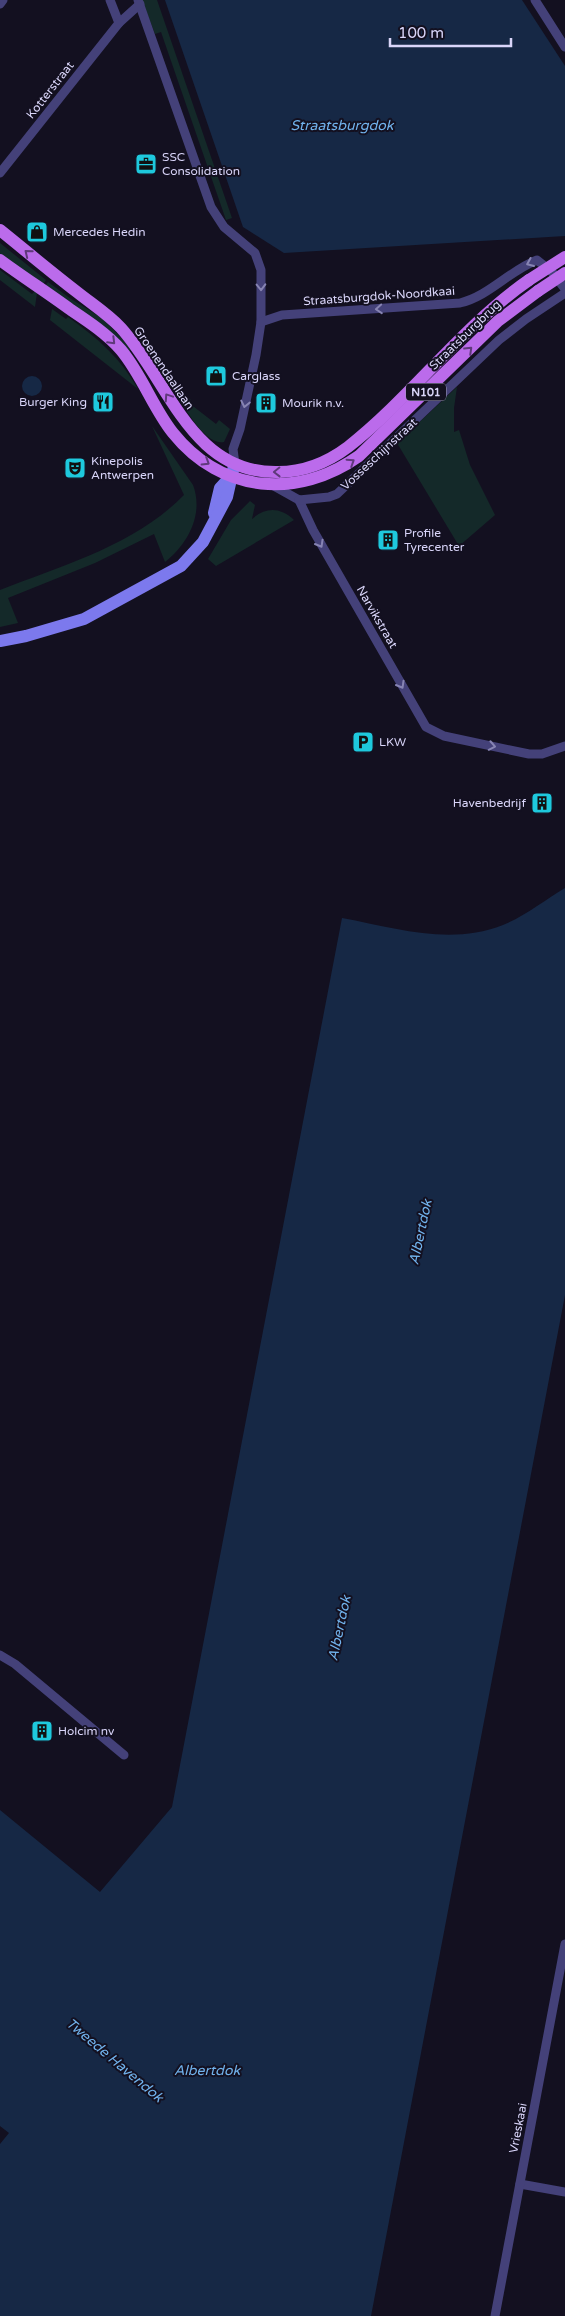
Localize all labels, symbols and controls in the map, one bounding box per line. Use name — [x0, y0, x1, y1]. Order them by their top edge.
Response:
scale bar — [390, 15, 511, 47]
text: 100 m — [398, 24, 444, 42]
street label: Kotterstraat — [23, 58, 77, 121]
water label: Straatsburgdok — [291, 117, 395, 134]
place label: SSC Consolidation — [162, 150, 240, 178]
office icon: SSC Consolidation — [134, 152, 158, 176]
shop icon: Mercedes Hedin — [25, 220, 49, 244]
place label: Mercedes Hedin — [53, 225, 146, 239]
one-way arrow — [25, 250, 34, 258]
one-way arrow — [526, 257, 535, 268]
one-way arrow — [256, 284, 266, 291]
street label: Straatsburgdok-Noordkaai — [303, 284, 455, 308]
street label: Straatsburgbrug — [426, 297, 504, 373]
one-way arrow — [375, 303, 383, 314]
street label: Groenendaallaan — [131, 324, 197, 412]
one-way arrow — [106, 335, 115, 344]
one-way arrow — [463, 347, 472, 356]
shop icon: Carglass — [204, 364, 228, 388]
place label: Carglass — [232, 369, 281, 383]
road number: N101 — [406, 384, 446, 401]
restaurant icon: Burger King — [91, 390, 115, 414]
building icon: Mourik n.v. — [254, 391, 278, 415]
one-way arrow — [164, 393, 174, 402]
place label: Burger King — [19, 395, 87, 409]
place label: Mourik n.v. — [282, 396, 344, 410]
one-way arrow — [241, 399, 251, 408]
street label: Vosseschijnstraat — [338, 415, 420, 493]
place label: Kinepolis Antwerpen — [91, 454, 154, 482]
theatre icon: Kinepolis Antwerpen — [63, 456, 87, 480]
one-way arrow — [201, 456, 210, 466]
one-way arrow — [346, 458, 355, 468]
one-way arrow — [273, 467, 280, 477]
place label: Profile Tyrecenter — [404, 526, 465, 554]
building icon: Profile Tyrecenter — [376, 528, 400, 552]
one-way arrow — [314, 538, 324, 547]
street label: Narvikstraat — [354, 583, 401, 651]
one-way arrow — [395, 679, 405, 688]
parking icon: LKW — [351, 730, 375, 754]
place label: LKW — [379, 735, 406, 749]
one-way arrow — [487, 740, 496, 751]
building icon: Havenbedrijf — [530, 791, 554, 815]
place label: Havenbedrijf — [453, 796, 526, 810]
water label: Albertdok — [405, 1197, 436, 1266]
water label: Albertdok — [324, 1593, 355, 1662]
building icon: Holcim nv — [30, 1719, 54, 1743]
place label: Holcim nv — [58, 1724, 115, 1738]
water label: Tweede Havendok — [63, 2015, 168, 2107]
water label: Albertdok — [174, 2062, 241, 2079]
street label: Vrieskaai — [506, 2102, 530, 2154]

